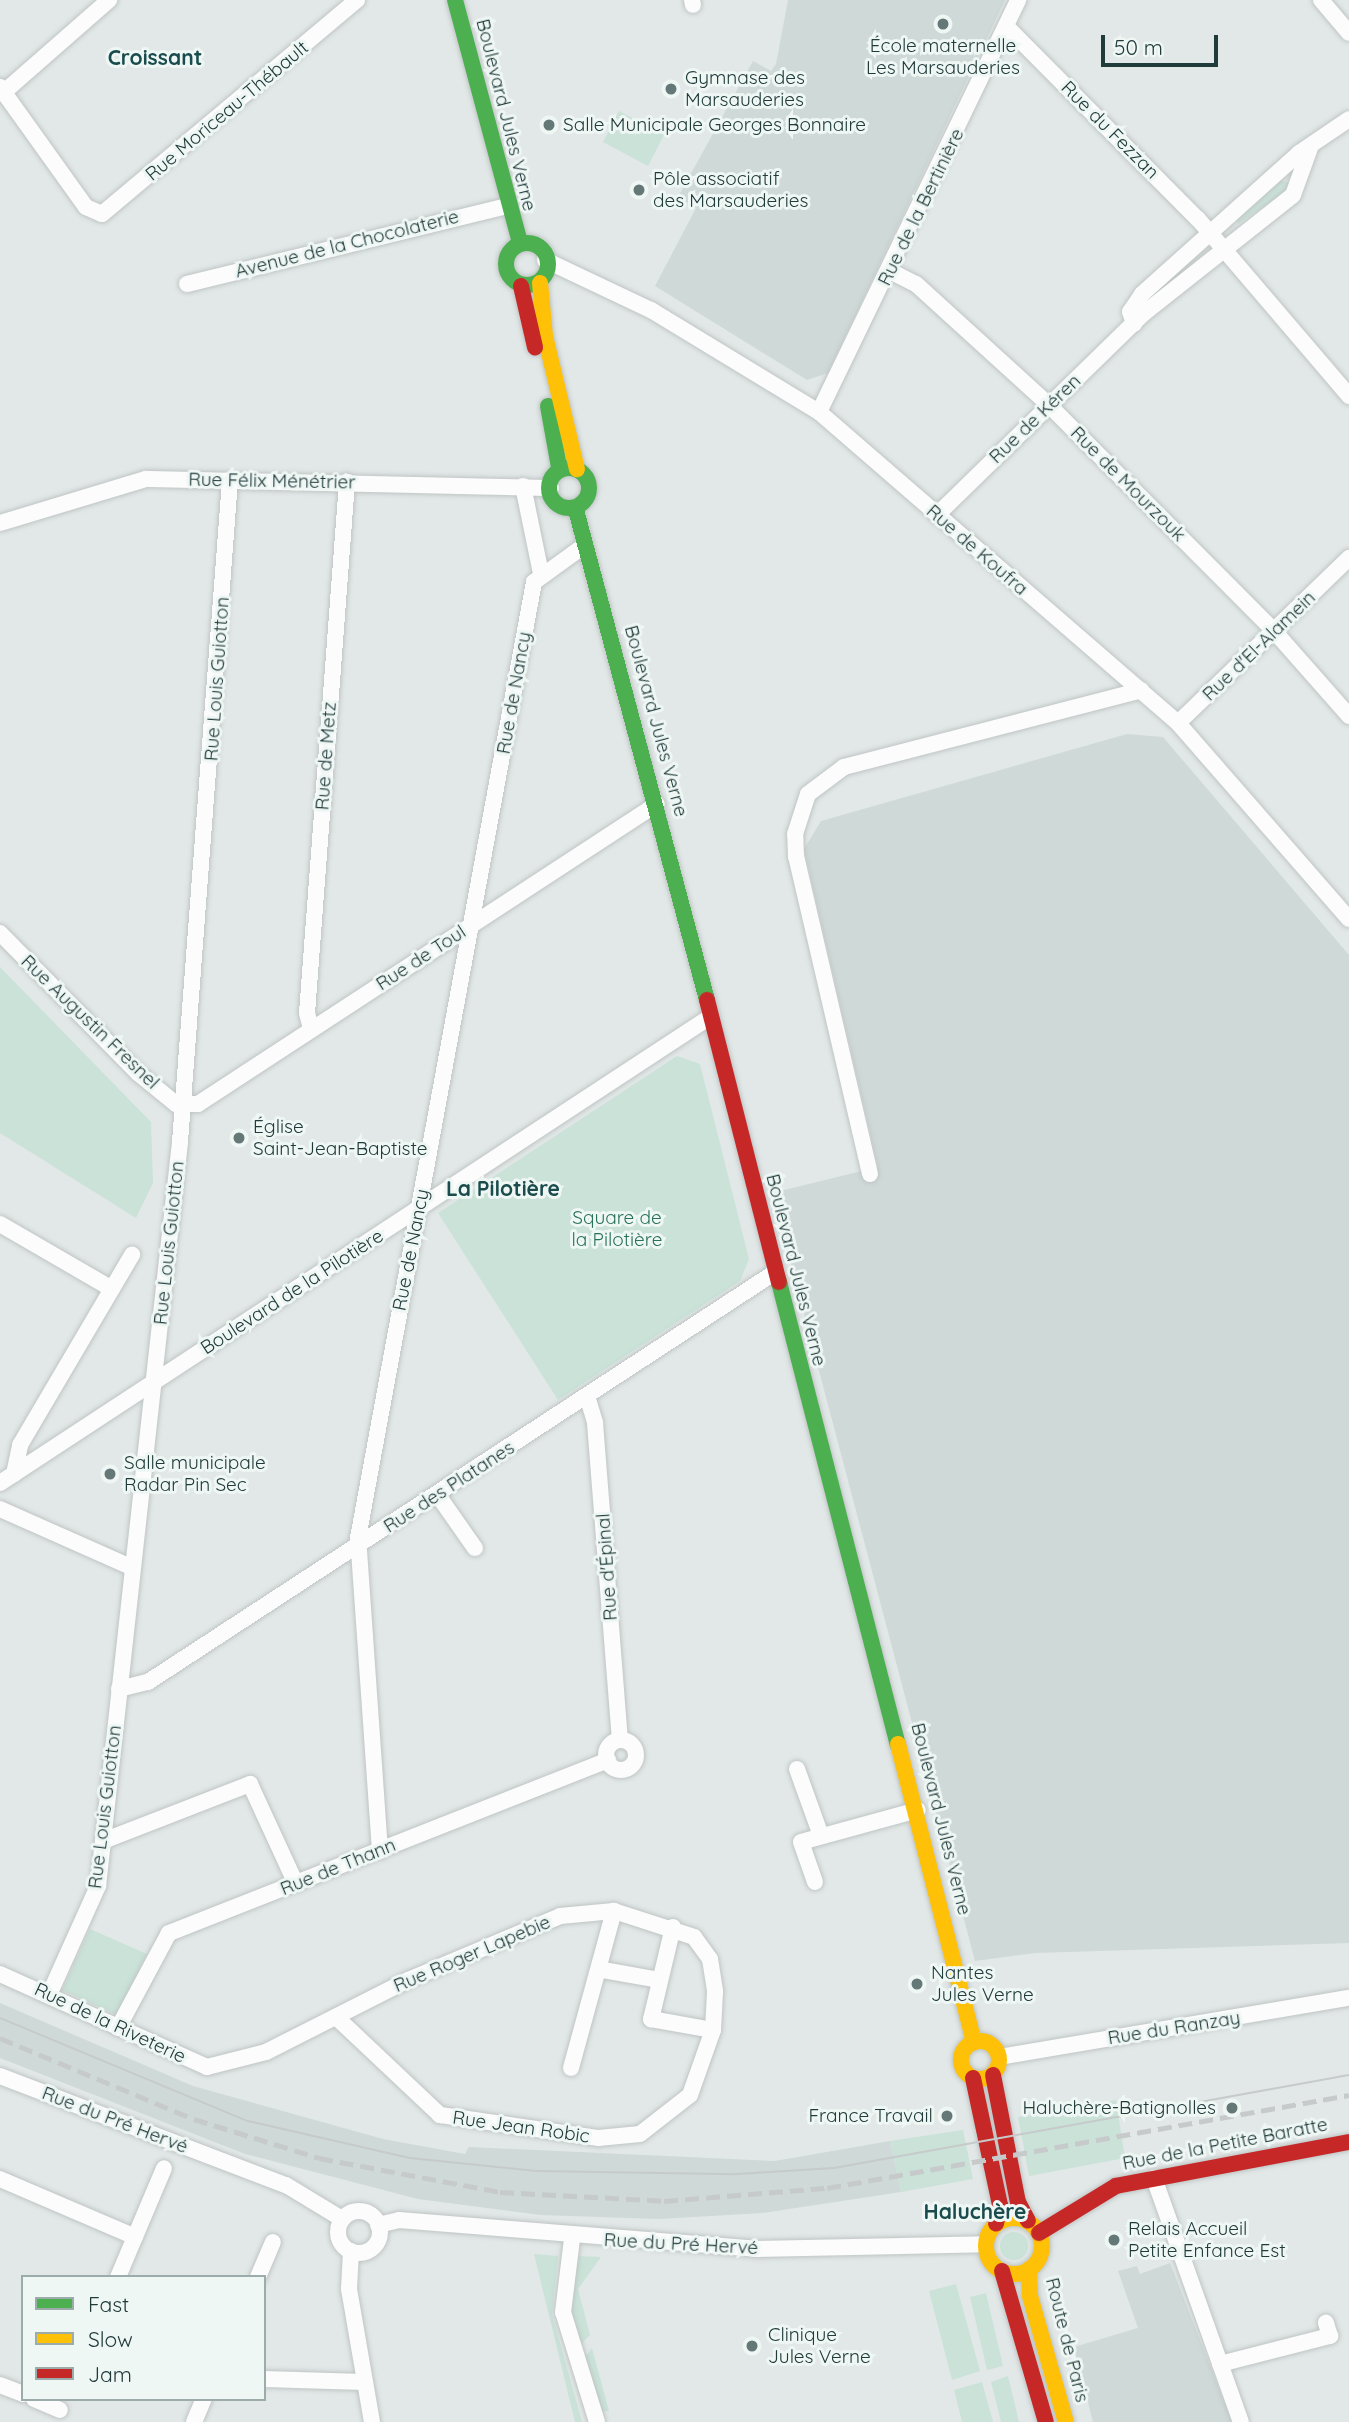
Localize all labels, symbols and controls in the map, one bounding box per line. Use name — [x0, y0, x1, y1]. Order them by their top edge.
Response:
marker: École maternelle Les Marsauderies — [935, 16, 951, 32]
street label: Boulevard Jules Verne — [471, 17, 541, 213]
scale bar — [1104, 21, 1221, 65]
text: 50 m — [1114, 34, 1163, 60]
place label: École maternelle Les Marsauderies — [866, 35, 1020, 79]
street label: Rue Moriceau-Thébault — [141, 36, 313, 186]
district label: Croissant — [108, 44, 202, 70]
place label: Gymnase des Marsauderies — [685, 67, 805, 111]
street label: Rue du Fezzan — [1056, 76, 1164, 184]
marker: Gymnase des Marsauderies — [663, 81, 679, 97]
place label: Salle Municipale Georges Bonnaire — [563, 114, 866, 136]
marker: Salle Municipale Georges Bonnaire — [541, 117, 557, 133]
street label: Rue de la Bertinière — [873, 125, 969, 289]
place label: Pôle associatif des Marsauderies — [653, 168, 808, 212]
marker: Pôle associatif des Marsauderies — [631, 182, 647, 198]
street label: Avenue de la Chocolaterie — [233, 205, 461, 283]
street label: Rue de Kéren — [984, 370, 1086, 468]
street label: Rue de Mourzouk — [1066, 422, 1190, 546]
street label: Rue Félix Ménétrier — [188, 468, 356, 494]
street label: Rue de Koufra — [922, 500, 1032, 600]
street label: Rue d'El-Alamein — [1198, 586, 1320, 706]
street label: Rue Louis Guiotton — [200, 596, 234, 762]
street label: Boulevard Jules Verne — [619, 623, 693, 819]
street label: Rue de Nancy — [492, 630, 536, 756]
street label: Rue de Metz — [311, 701, 341, 811]
street label: Rue de Toul — [372, 921, 470, 995]
street label: Rue Augustin Fresnel — [16, 950, 164, 1094]
place label: Église Saint-Jean-Baptiste — [253, 1116, 428, 1160]
marker: Église Saint-Jean-Baptiste — [231, 1130, 247, 1146]
street label: Rue Louis Guiotton — [149, 1160, 189, 1326]
street label: Boulevard Jules Verne — [761, 1172, 831, 1368]
district label: La Pilotière — [446, 1175, 560, 1201]
street label: Rue de Nancy — [388, 1187, 434, 1313]
park label: Square de la Pilotière — [572, 1207, 662, 1251]
street label: Boulevard de la Pilotière — [196, 1224, 388, 1360]
street label: Rue des Platanes — [379, 1436, 519, 1538]
place label: Salle municipale Radar Pin Sec — [124, 1452, 266, 1496]
marker: Salle municipale Radar Pin Sec — [102, 1466, 118, 1482]
street label: Rue d'Épinal — [592, 1512, 622, 1622]
street label: Boulevard Jules Verne — [906, 1721, 976, 1917]
street label: Rue Louis Guiotton — [84, 1724, 126, 1890]
street label: Rue de Thann — [277, 1833, 399, 1901]
street label: Rue Roger Lapebie — [390, 1911, 554, 1997]
place label: Nantes Jules Verne — [931, 1962, 1034, 2006]
marker: Nantes Jules Verne — [909, 1976, 925, 1992]
street label: Rue de la Riveterie — [31, 1978, 189, 2068]
street label: Rue du Ranzay — [1106, 2006, 1242, 2050]
street label: Rue du Pré Hervé — [39, 2082, 191, 2158]
place label: Haluchère-Batignolles — [1022, 2097, 1216, 2119]
marker: Haluchère-Batignolles — [1222, 2098, 1242, 2118]
place label: France Travail — [808, 2105, 933, 2127]
street label: Rue Jean Robic — [451, 2106, 591, 2148]
marker: France Travail — [939, 2108, 955, 2124]
street label: Rue de la Petite Baratte — [1121, 2113, 1329, 2175]
district label: Haluchère — [924, 2198, 1026, 2224]
place label: Relais Accueil Petite Enfance Est — [1128, 2218, 1286, 2262]
street label: Rue du Pré Hervé — [603, 2229, 759, 2259]
marker: Relais Accueil Petite Enfance Est — [1106, 2232, 1122, 2248]
legend — [21, 2275, 266, 2401]
street label: Route de Paris — [1040, 2275, 1094, 2405]
text: Fast — [88, 2291, 129, 2317]
place label: Clinique Jules Verne — [768, 2324, 871, 2368]
text: Slow — [88, 2326, 133, 2352]
marker: Clinique Jules Verne — [742, 2336, 762, 2356]
text: Jam — [88, 2361, 132, 2387]

